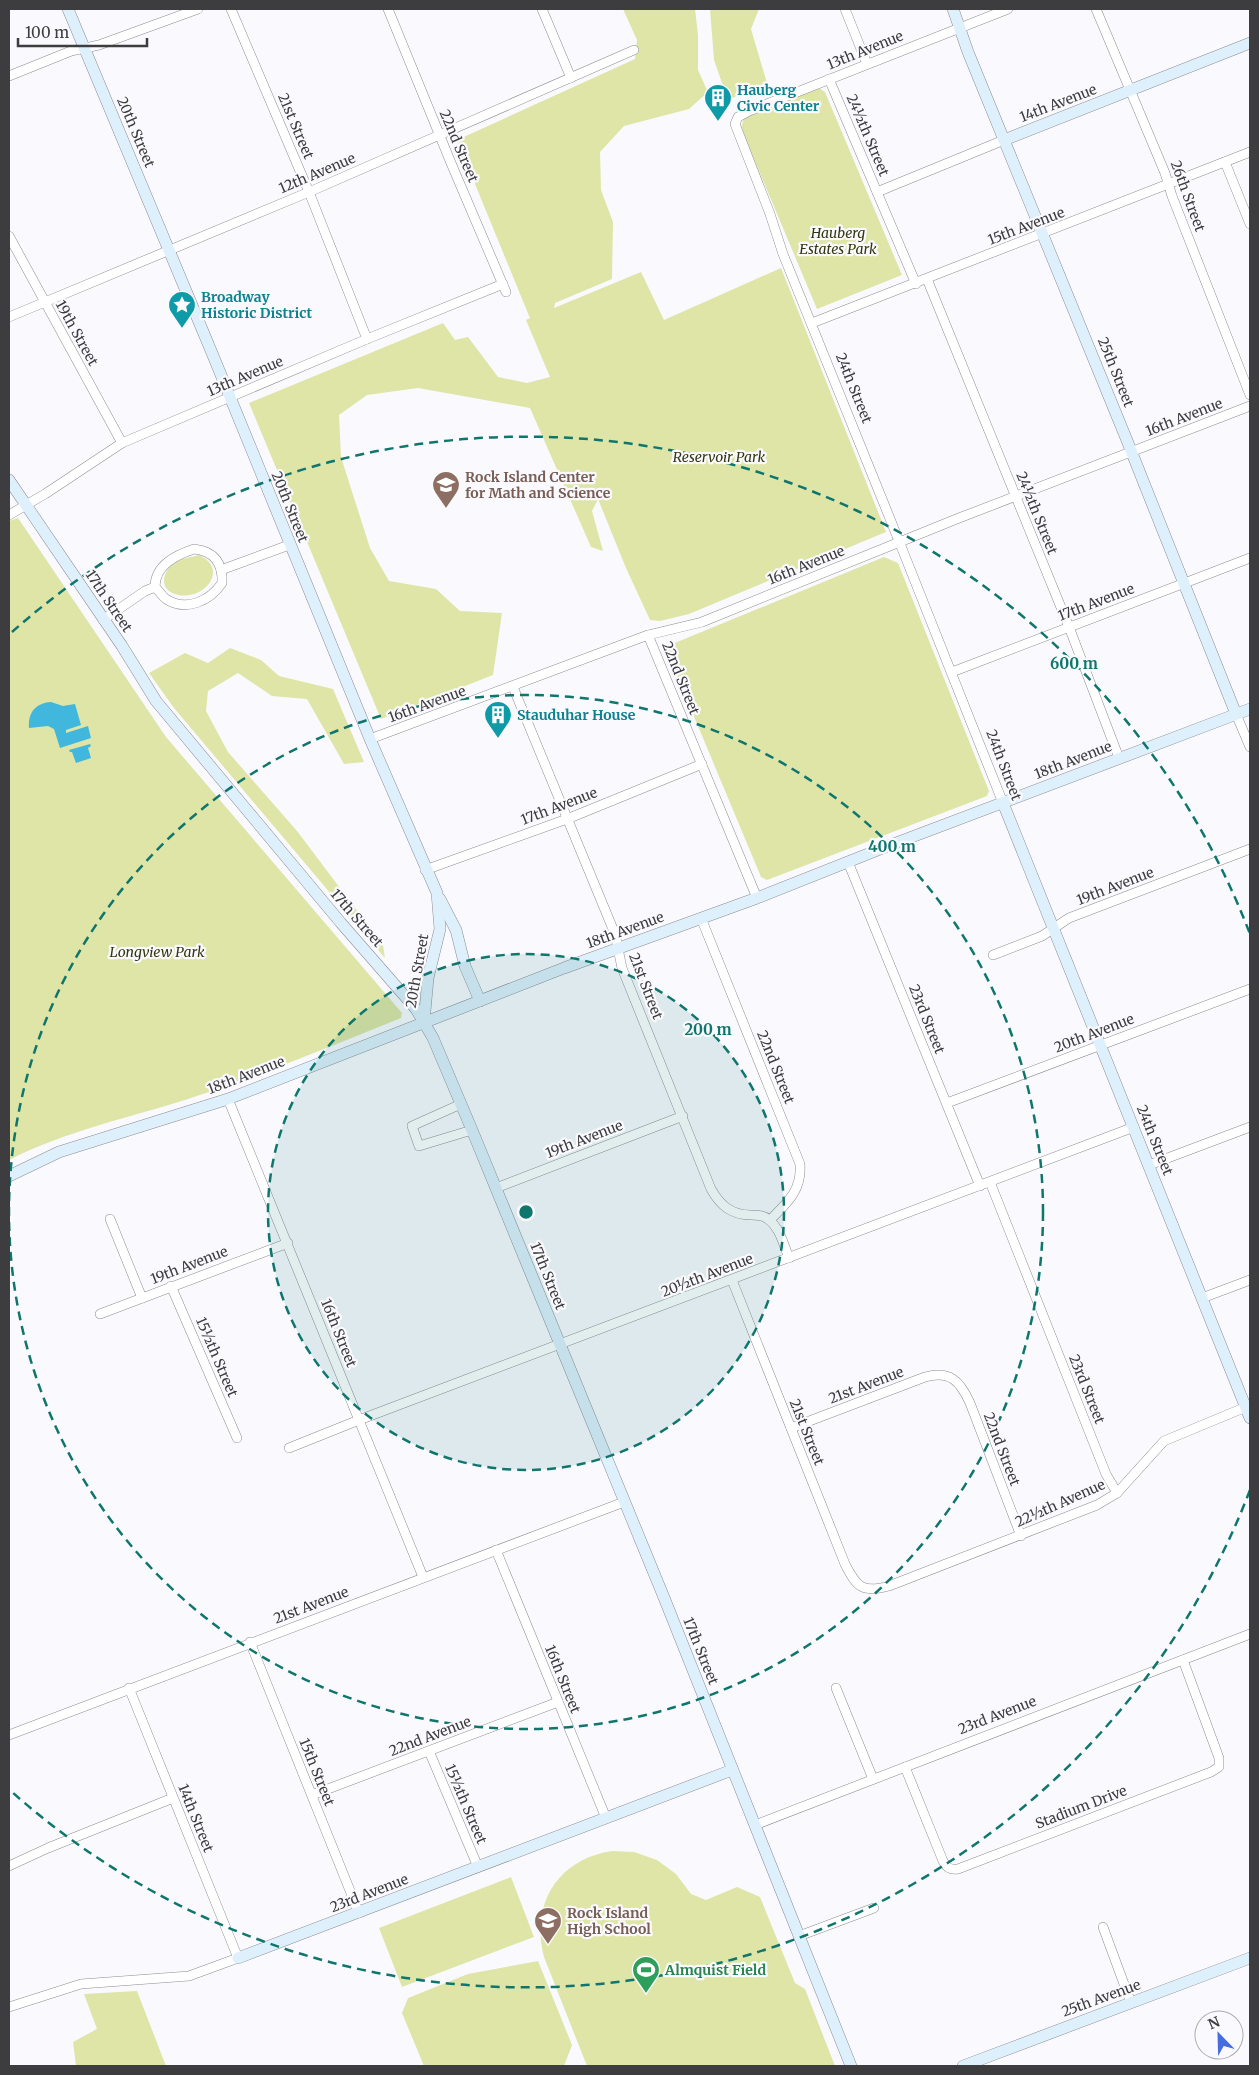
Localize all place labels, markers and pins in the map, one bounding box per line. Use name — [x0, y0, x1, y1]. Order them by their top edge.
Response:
place label: Hauberg Civic Center — [737, 81, 820, 115]
building icon: Hauberg Civic Center — [703, 83, 733, 122]
place label: Broadway Historic District — [201, 288, 313, 322]
place icon: Broadway Historic District — [167, 290, 197, 329]
place label: Rock Island Center for Math and Science — [465, 468, 611, 502]
school or university icon: Rock Island Center for Math and Science — [431, 470, 461, 509]
building icon: Stauduhar House — [483, 700, 513, 739]
place label: Stauduhar House — [517, 706, 636, 724]
centre of rings — [517, 1203, 535, 1221]
place label: Rock Island High School — [567, 1904, 651, 1938]
school or university icon: Rock Island High School — [533, 1906, 563, 1945]
sports icon: Almquist Field — [631, 1955, 661, 1994]
place label: Almquist Field — [664, 1961, 766, 1979]

